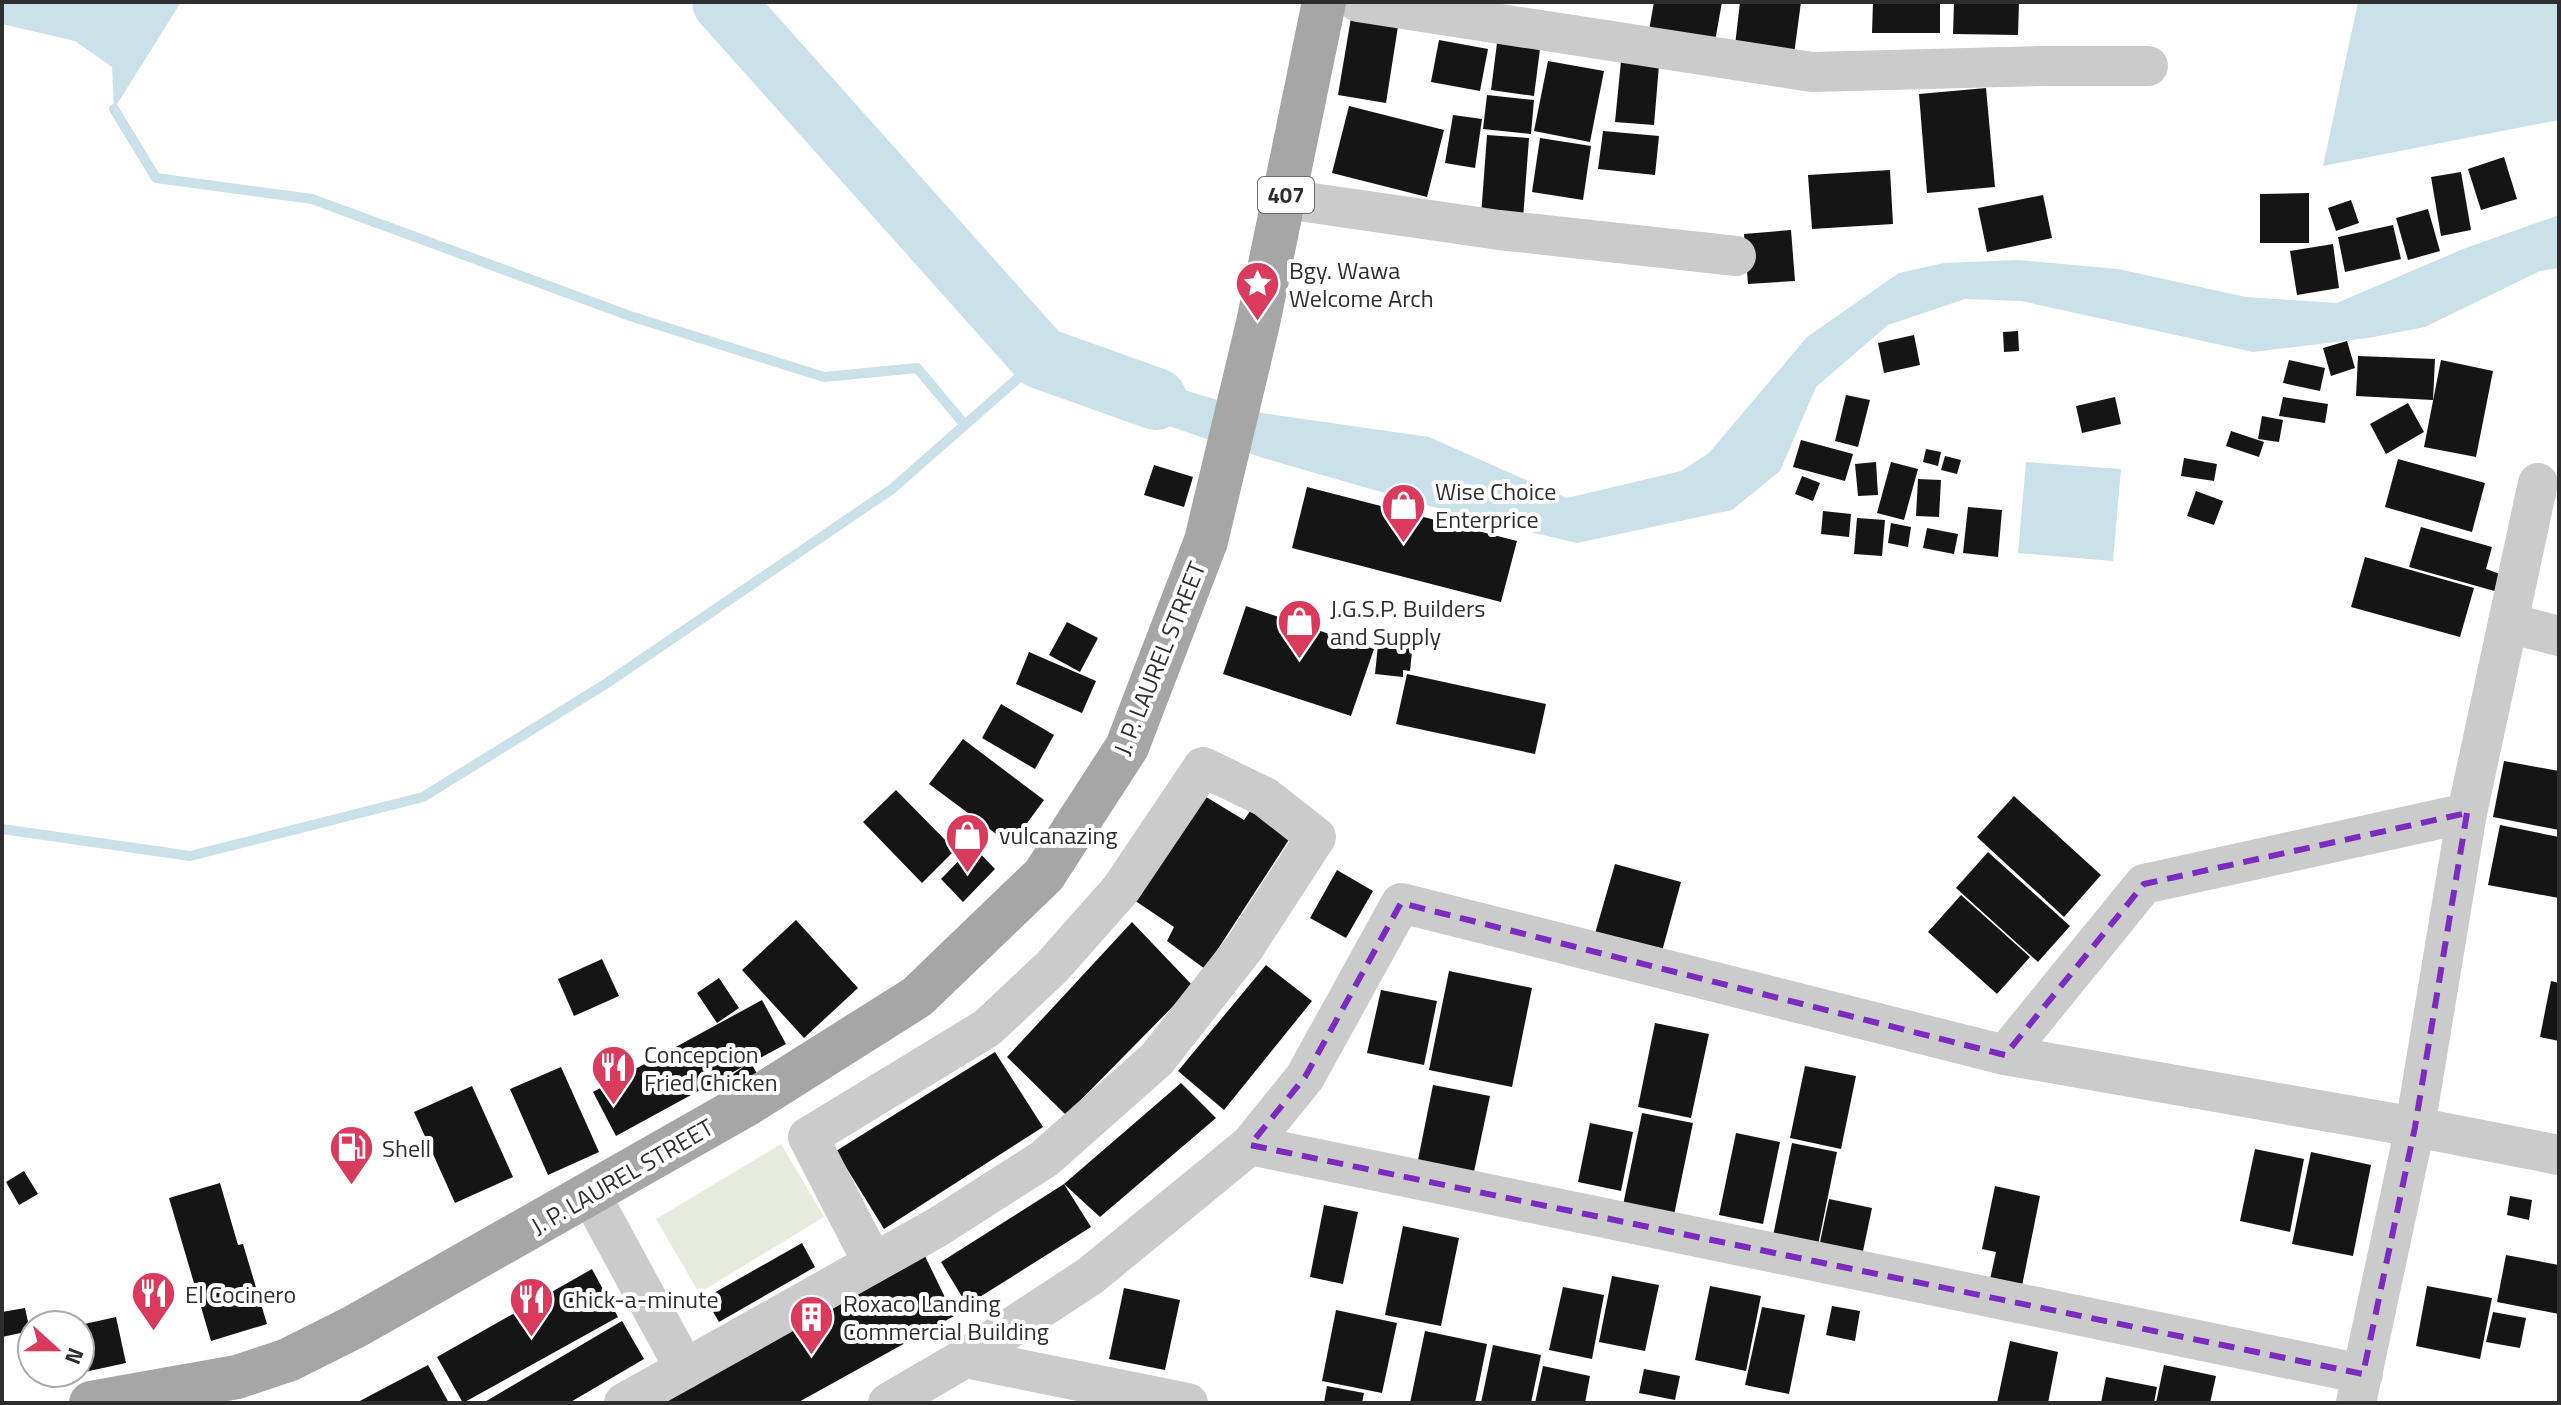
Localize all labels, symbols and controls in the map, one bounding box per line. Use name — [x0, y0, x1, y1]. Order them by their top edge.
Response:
road number: 407 — [1258, 177, 1314, 213]
place label: Bgy. Wawa Welcome Arch — [1289, 252, 1434, 316]
place icon: Bgy. Wawa Welcome Arch — [1234, 260, 1282, 323]
place label: Wise Choice Enterprice — [1435, 473, 1556, 537]
shop icon: Wise Choice Enterprice — [1380, 481, 1428, 544]
street label: J. P. LAUREL STREET — [1104, 556, 1214, 760]
place label: J.G.S.P. Builders and Supply — [1330, 590, 1485, 654]
shop icon: J.G.S.P. Builders and Supply — [1275, 598, 1323, 661]
shop icon: vulcanazing — [944, 811, 992, 874]
place label: vulcanazing — [999, 817, 1118, 853]
place label: Concepcion Fried Chicken — [644, 1036, 778, 1100]
restaurant icon: Concepcion Fried Chicken — [589, 1044, 637, 1107]
street label: J. P. LAUREL STREET — [524, 1109, 720, 1243]
fuel station icon: Shell — [327, 1124, 375, 1187]
place label: Shell — [382, 1130, 431, 1166]
restaurant icon: El Cocinero — [130, 1270, 178, 1333]
restaurant icon: Chick-a-minute — [507, 1275, 555, 1338]
place label: El Cocinero — [185, 1276, 296, 1312]
place label: Chick-a-minute — [562, 1281, 719, 1317]
place label: Roxaco Landing Commercial Building — [843, 1285, 1049, 1349]
building icon: Roxaco Landing Commercial Building — [788, 1293, 836, 1356]
north arrow — [16, 1309, 96, 1389]
text: N — [56, 1343, 93, 1369]

